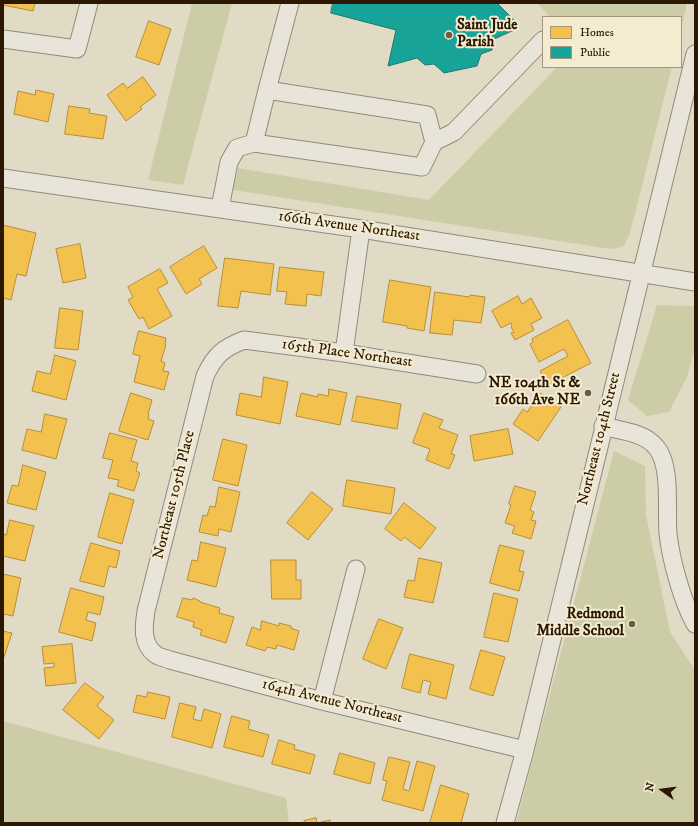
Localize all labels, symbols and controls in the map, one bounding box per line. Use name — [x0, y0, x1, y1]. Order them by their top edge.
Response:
legend — [542, 16, 682, 68]
place label: Saint Jude Parish — [457, 17, 518, 52]
text: Homes — [580, 25, 614, 40]
marker: Saint Jude Parish — [444, 30, 454, 40]
text: Public — [580, 45, 610, 60]
street label: 166th Avenue Northeast — [277, 208, 421, 246]
street label: 165th Place Northeast — [280, 336, 414, 372]
street label: Northeast 104th Street — [575, 371, 625, 507]
place label: NE 104th St & 166th Ave NE — [488, 375, 580, 410]
marker: NE 104th St & 166th Ave NE — [583, 388, 593, 398]
street label: Northeast 105th Place — [150, 429, 200, 561]
place label: Redmond Middle School — [536, 606, 624, 641]
marker: Redmond Middle School — [627, 619, 637, 629]
street label: 164th Avenue Northeast — [260, 676, 404, 728]
north arrow — [642, 770, 682, 810]
text: N — [642, 781, 658, 793]

